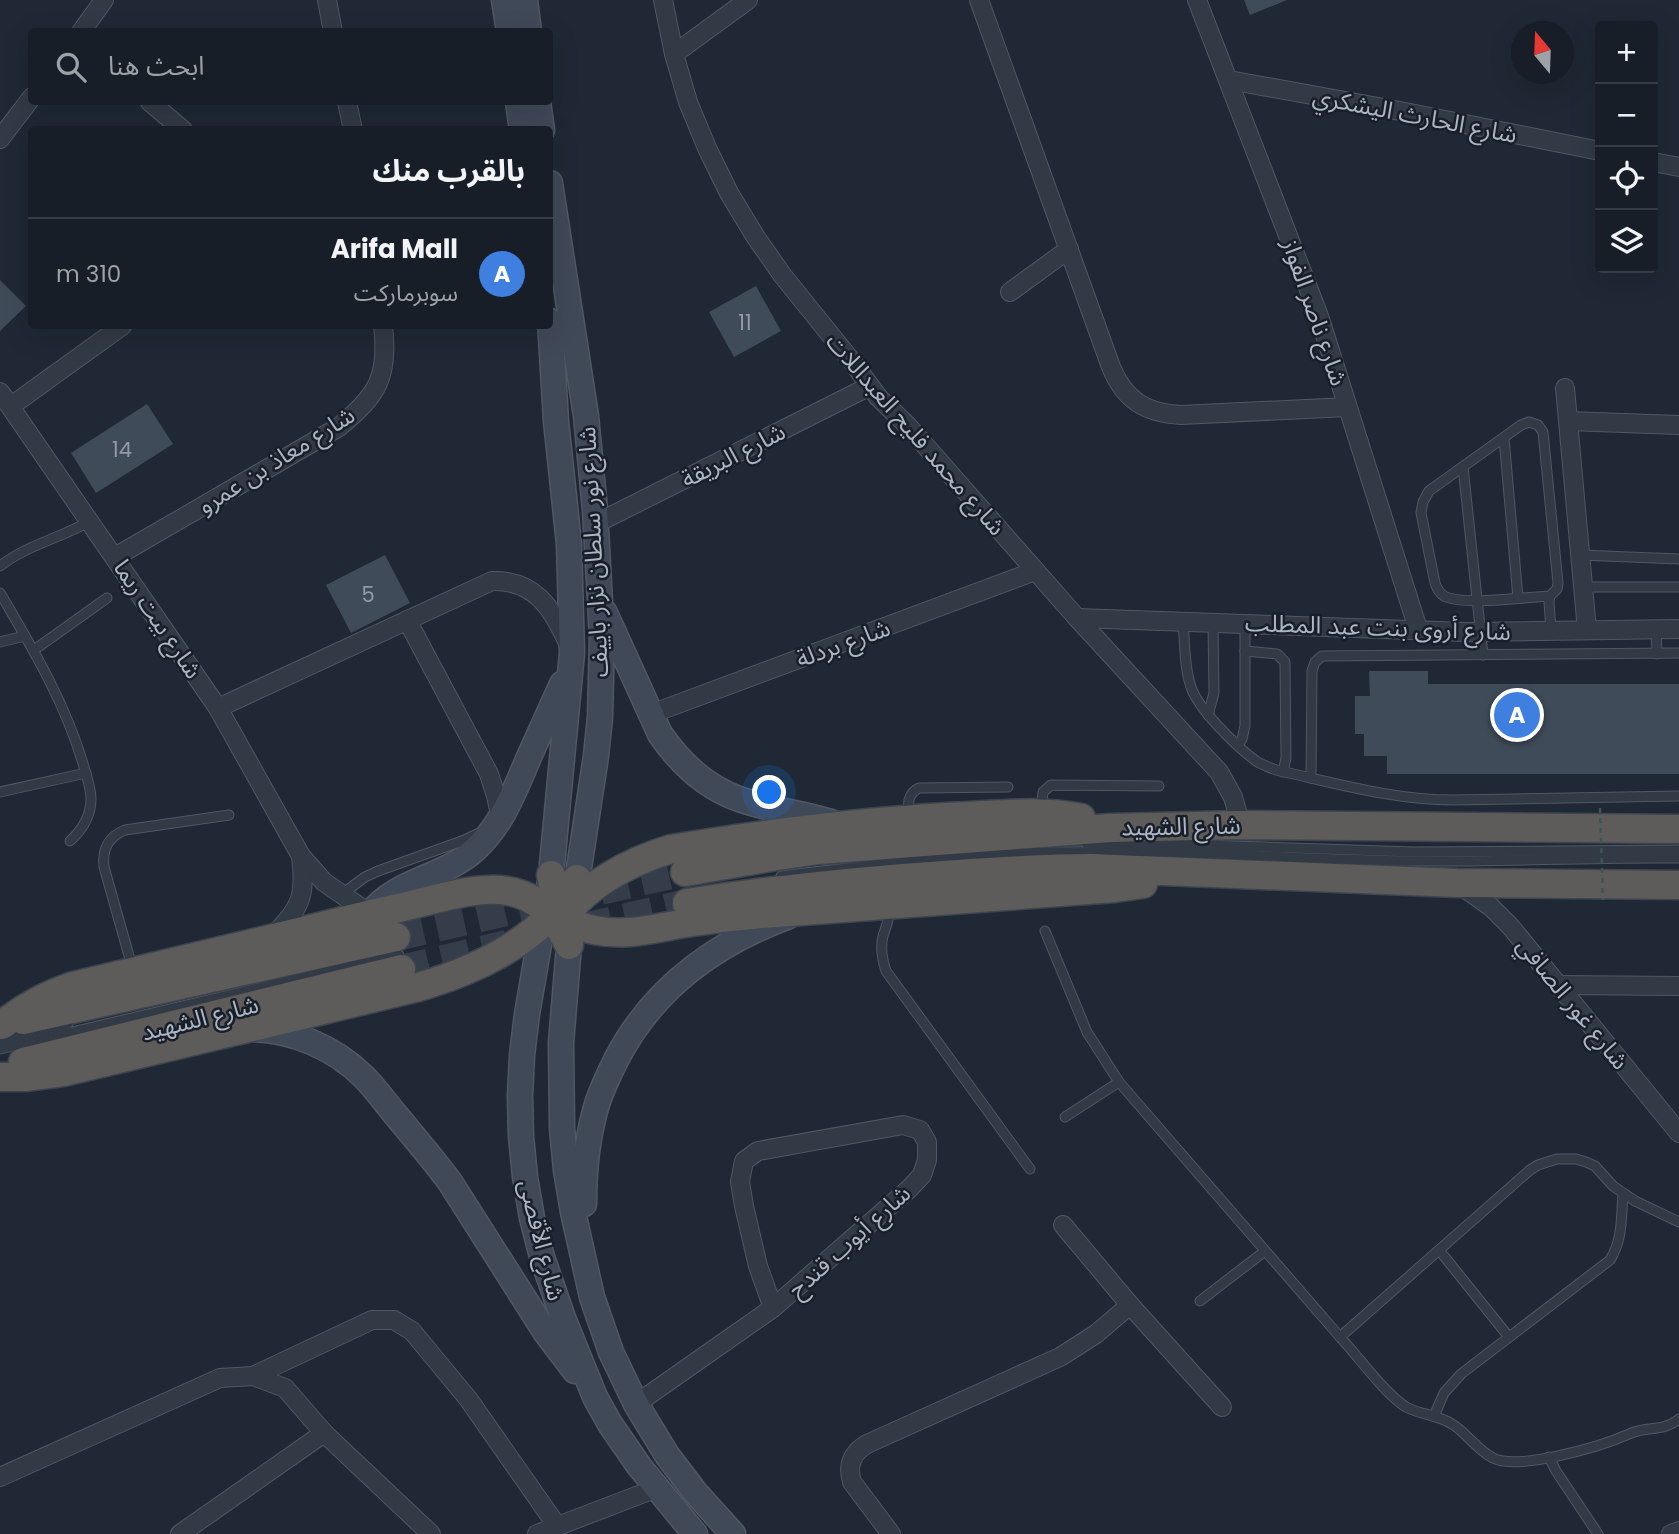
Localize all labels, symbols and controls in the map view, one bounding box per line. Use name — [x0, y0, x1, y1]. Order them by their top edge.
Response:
north arrow — [1511, 21, 1574, 84]
map controls — [1595, 21, 1658, 273]
button: + — [1595, 21, 1658, 84]
search box — [28, 28, 553, 105]
icon: search — [52, 48, 90, 86]
text: ابحث هنا — [108, 48, 205, 84]
street label: شارع الحارث اليشكري — [1309, 79, 1520, 154]
button: − — [1595, 84, 1658, 147]
button: locate — [1595, 147, 1658, 210]
text: بالقرب منك — [372, 149, 525, 192]
button: layers — [1595, 210, 1658, 273]
text: Arifa Mall — [331, 231, 458, 267]
street label: شارع ناصر الفواز — [1273, 233, 1356, 390]
text: 310 m — [56, 258, 121, 290]
text: A — [494, 258, 510, 290]
text: سوبرماركت — [354, 277, 458, 309]
house number: 11 — [738, 308, 752, 337]
street label: شارع محمد فليح العبداللات — [818, 326, 1013, 543]
street label: شارع معاذ بن عمرو — [191, 398, 361, 522]
street label: شارع البريقة — [675, 415, 791, 496]
street label: شارع نور سلطان نزار باييف — [570, 426, 617, 678]
house number: 14 — [112, 435, 132, 464]
street label: شارع بيت ريما — [105, 553, 210, 686]
house number: 5 — [361, 580, 375, 609]
street label: شارع أروى بنت عبد المطلب — [1244, 606, 1512, 649]
street label: شارع بردلة — [791, 611, 895, 676]
pin: A — [1494, 689, 1540, 741]
your location — [752, 775, 786, 809]
street label: شارع الشهيد — [1121, 808, 1241, 845]
street label: شارع غور الصافي — [1507, 930, 1637, 1078]
street label: شارع الشهيد — [138, 988, 262, 1049]
street label: شارع الأقصى — [510, 1176, 573, 1304]
street label: شارع أيوب قندح — [780, 1177, 918, 1306]

